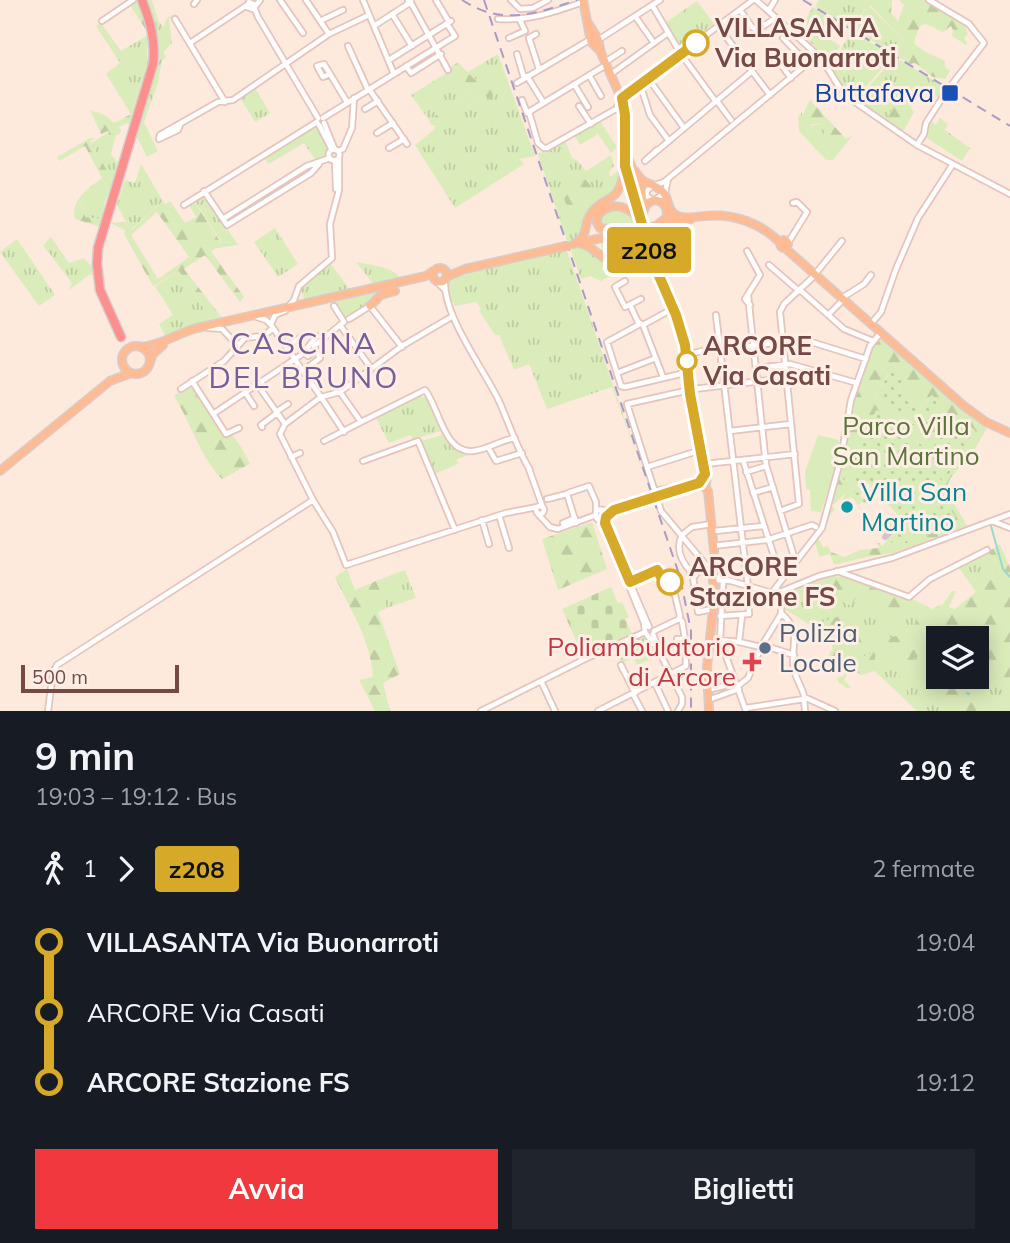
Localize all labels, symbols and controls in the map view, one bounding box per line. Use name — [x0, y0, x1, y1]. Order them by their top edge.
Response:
place label: VILLASANTA Via Buonarroti — [714, 11, 897, 74]
marker: VILLASANTA Via Buonarroti — [683, 30, 709, 56]
place label: Buttafava — [815, 76, 934, 109]
marker: Buttafava — [940, 83, 960, 103]
line badge: z208 — [600, 227, 698, 273]
text: z208 — [621, 235, 677, 265]
district label: CASCINA DEL BRUNO — [209, 324, 399, 396]
place label: ARCORE Via Casati — [702, 329, 831, 392]
marker: ARCORE Via Casati — [677, 351, 697, 371]
park label: Parco Villa San Martino — [832, 409, 980, 472]
place label: Villa San Martino — [861, 475, 967, 538]
marker: Villa San Martino — [839, 499, 855, 515]
place label: ARCORE Stazione FS — [689, 550, 836, 613]
marker: ARCORE Stazione FS — [657, 569, 683, 595]
place label: Polizia Locale — [779, 616, 858, 679]
map controls — [926, 626, 989, 689]
button: layers — [926, 626, 989, 689]
place label: Poliambulatorio di Arcore — [547, 630, 736, 693]
marker: Polizia Locale — [757, 640, 773, 656]
marker: Poliambulatorio di Arcore — [742, 652, 762, 672]
scale bar — [21, 662, 178, 694]
text: 500 m — [32, 665, 88, 689]
text: 9 min — [35, 732, 135, 780]
text: 2.90 € — [899, 754, 975, 787]
text: 19:03 – 19:12 · Bus — [35, 782, 237, 811]
icon: walk — [35, 850, 73, 888]
icon: forward — [107, 850, 145, 888]
text: 1 — [83, 854, 97, 883]
text: z208 — [169, 854, 225, 884]
text: 2 fermate — [872, 854, 975, 883]
text: VILLASANTA Via Buonarroti — [87, 926, 439, 959]
text: 19:04 — [915, 928, 975, 957]
text: ARCORE Via Casati — [87, 996, 325, 1029]
text: 19:08 — [915, 998, 975, 1027]
text: ARCORE Stazione FS — [87, 1066, 350, 1099]
text: 19:12 — [915, 1068, 975, 1097]
button: Avvia — [35, 1149, 498, 1229]
button: Biglietti — [512, 1149, 975, 1229]

